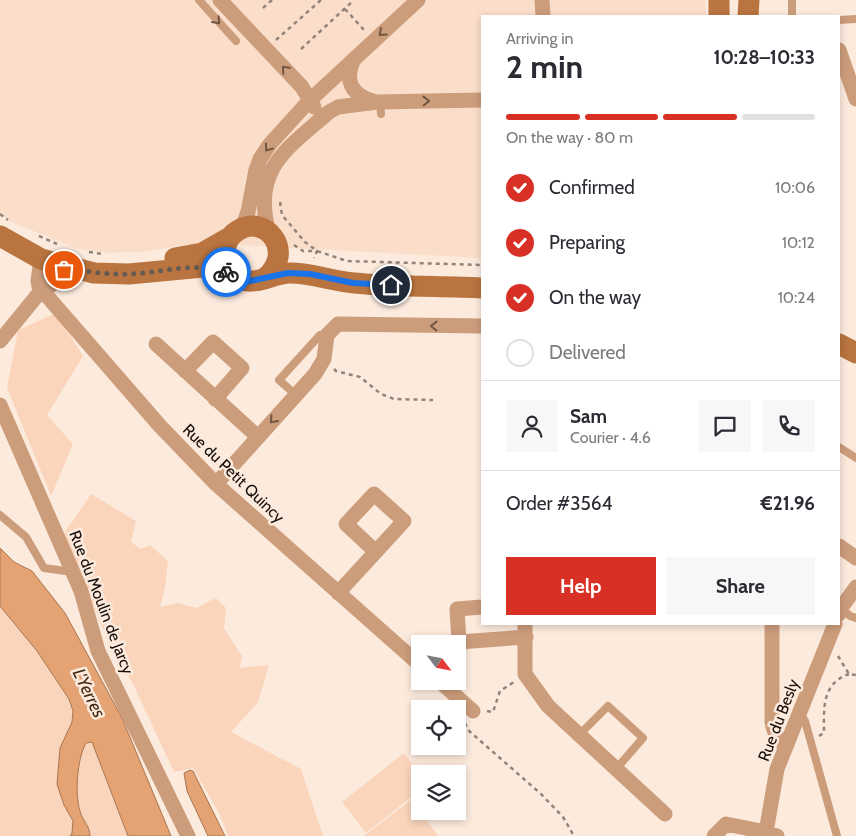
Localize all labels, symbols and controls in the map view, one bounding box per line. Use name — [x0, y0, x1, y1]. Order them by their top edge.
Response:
one-way arrow — [212, 15, 221, 24]
one-way arrow — [379, 27, 388, 36]
text: Arriving in — [506, 29, 573, 48]
text: 10:28–10:33 — [713, 46, 815, 69]
text: 2 min — [506, 47, 583, 86]
one-way arrow — [281, 66, 290, 75]
one-way arrow — [422, 96, 430, 106]
text: On the way · 80 m — [506, 128, 633, 147]
one-way arrow — [265, 142, 274, 152]
icon: check — [506, 174, 534, 202]
text: Confirmed — [549, 176, 635, 199]
text: 10:06 — [775, 178, 815, 197]
icon: check — [506, 229, 534, 257]
text: Preparing — [549, 231, 625, 254]
text: 10:12 — [782, 233, 815, 252]
courier — [201, 247, 251, 297]
pin — [43, 249, 85, 291]
icon: bag — [50, 256, 78, 284]
icon: bike — [212, 258, 240, 286]
pin — [370, 264, 412, 306]
icon: home — [377, 271, 405, 299]
icon: check — [506, 284, 534, 312]
text: On the way — [549, 286, 641, 309]
text: 10:24 — [778, 288, 815, 307]
one-way arrow — [430, 320, 438, 331]
text: Delivered — [549, 341, 626, 364]
button: person — [506, 400, 558, 452]
button: chat — [699, 400, 751, 452]
button: phone — [763, 400, 815, 452]
text: Sam — [570, 405, 607, 428]
one-way arrow — [270, 415, 279, 424]
street label: Rue du Petit Quincy — [179, 420, 288, 527]
text: Courier · 4.6 — [570, 428, 651, 447]
text: Order #3564 — [506, 492, 613, 515]
text: €21.96 — [760, 492, 815, 515]
street label: Rue du Moulin de Jarcy — [65, 528, 138, 677]
button: Help — [506, 557, 656, 615]
button: Share — [666, 557, 815, 615]
north arrow — [411, 635, 466, 690]
map controls — [411, 635, 466, 820]
water label: L'Yerres — [68, 665, 110, 721]
street label: Rue du Besly — [754, 676, 803, 764]
button: locate — [411, 700, 466, 755]
button: layers — [411, 765, 466, 820]

